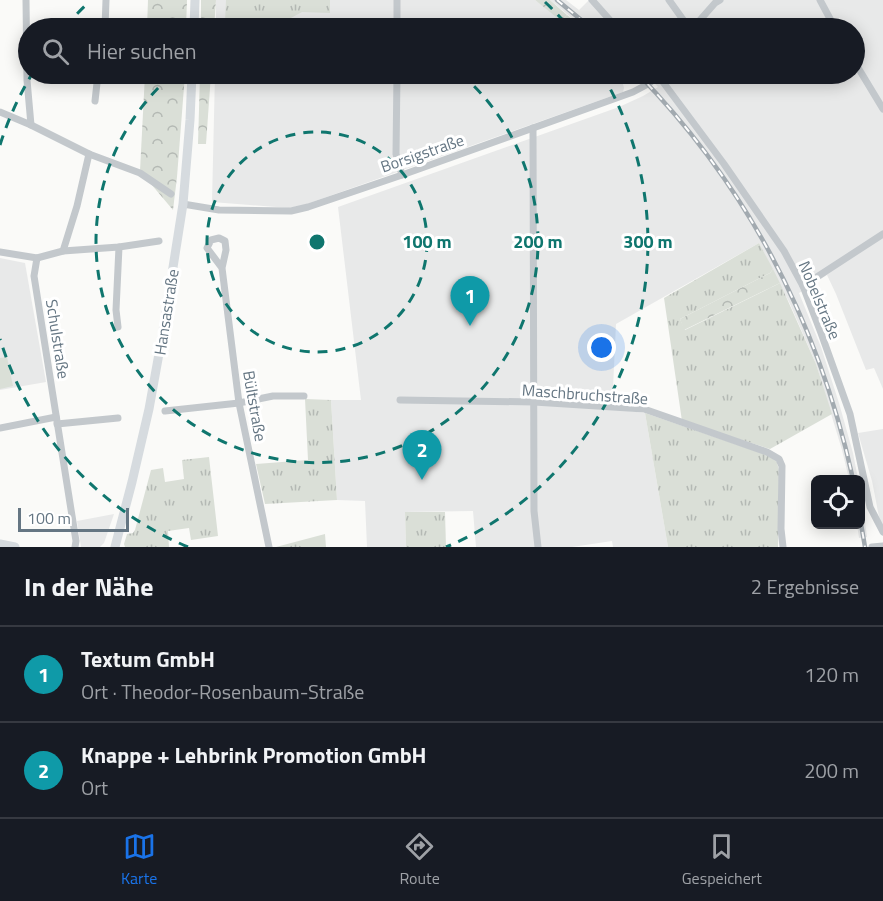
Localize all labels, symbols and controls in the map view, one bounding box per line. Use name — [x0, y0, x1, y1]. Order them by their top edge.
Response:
search box — [18, 18, 865, 84]
text: Hier suchen — [87, 34, 196, 68]
icon: search — [39, 35, 72, 68]
street label: Borsigstraße — [377, 128, 467, 178]
text: 100 m — [402, 228, 452, 255]
text: 200 m — [513, 228, 563, 255]
text: 300 m — [623, 228, 673, 255]
centre of rings — [307, 232, 327, 252]
street label: Nobelstraße — [793, 257, 847, 343]
street label: Hansastraße — [147, 267, 185, 357]
pin: 1 — [450, 276, 490, 326]
street label: Schulstraße — [40, 297, 76, 381]
your location — [587, 333, 616, 362]
street label: Bültstraße — [237, 369, 273, 443]
street label: Maschbruchstraße — [521, 378, 649, 410]
pin: 2 — [402, 430, 442, 480]
map controls — [811, 475, 865, 529]
button: locate — [811, 475, 865, 529]
scale bar — [18, 505, 129, 532]
text: 100 m — [27, 506, 71, 530]
text: In der Nähe — [24, 567, 153, 606]
text: 2 Ergebnisse — [751, 571, 859, 602]
text: Textum GmbH — [81, 642, 215, 676]
text: 1 — [38, 659, 49, 690]
text: 120 m — [804, 659, 859, 690]
text: Ort · Theodor-Rosenbaum-Straße — [81, 676, 364, 707]
text: Knappe + Lehbrink Promotion GmbH — [81, 738, 426, 772]
text: 2 — [38, 755, 49, 786]
text: 200 m — [804, 755, 859, 786]
text: Ort — [81, 772, 108, 803]
tab: Karte — [121, 830, 157, 890]
tab: Route — [399, 830, 440, 890]
tab: Gespeichert — [682, 830, 762, 890]

